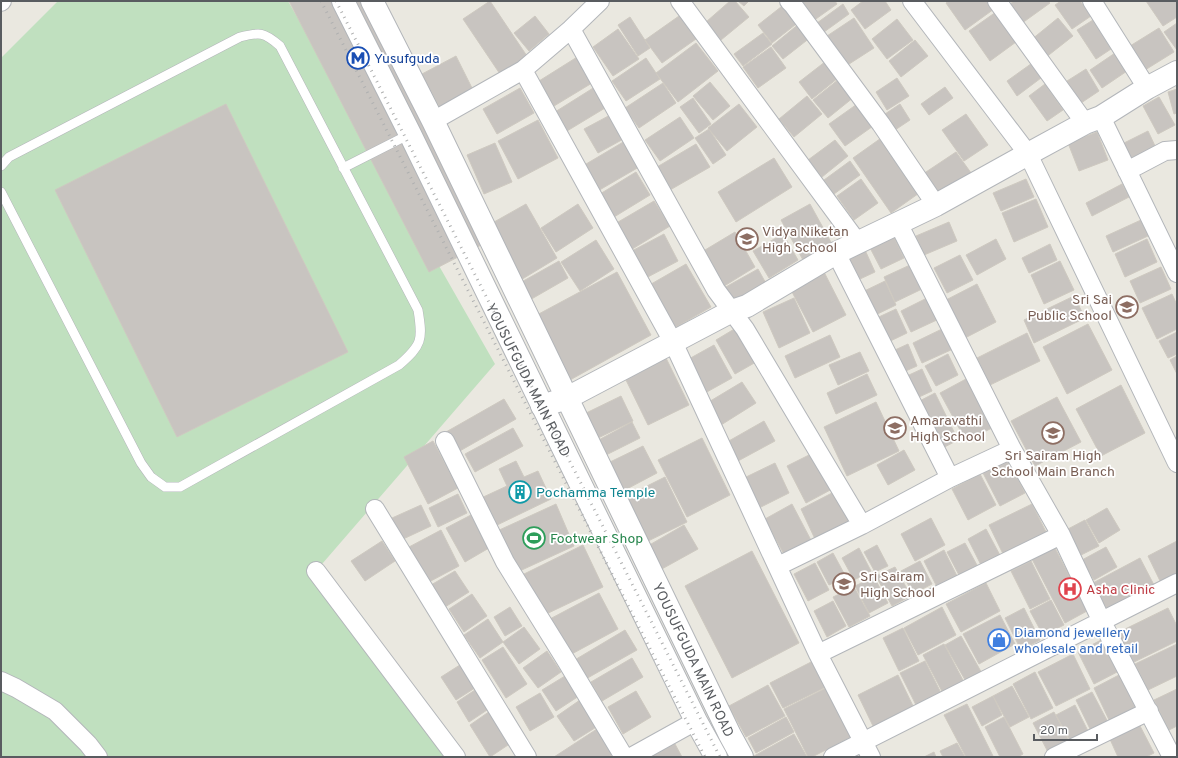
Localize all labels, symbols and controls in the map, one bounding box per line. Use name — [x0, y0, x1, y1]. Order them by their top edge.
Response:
metro station icon: Yusufguda — [345, 45, 371, 71]
place label: Yusufguda — [374, 51, 440, 68]
place label: Vidya Niketan High School — [762, 224, 849, 257]
school or university icon: Vidya Niketan High School — [734, 226, 760, 252]
place label: Sri Sai Public School — [1027, 292, 1112, 325]
school or university icon: Sri Sai Public School — [1114, 294, 1140, 320]
street label: YOUSUFGUDA MAIN ROAD — [481, 301, 573, 460]
place label: Amaravathi High School — [910, 413, 985, 446]
school or university icon: Amaravathi High School — [882, 415, 908, 441]
school or university icon: Sri Sairam High School Main Branch — [1040, 420, 1066, 446]
place label: Sri Sairam High School Main Branch — [991, 448, 1115, 481]
building icon: Pochamma Temple — [507, 479, 533, 505]
place label: Pochamma Temple — [536, 485, 655, 502]
sports icon: Footwear Shop — [521, 525, 547, 551]
place label: Footwear Shop — [550, 531, 643, 548]
place label: Sri Sairam High School — [860, 569, 935, 602]
school or university icon: Sri Sairam High School — [831, 571, 857, 597]
hospital icon: Asha Clinic — [1057, 576, 1083, 602]
street label: YOUSUFGUDA MAIN ROAD — [648, 580, 737, 740]
place label: Asha Clinic — [1086, 582, 1155, 599]
place label: Diamond jewellery wholesale and retail — [1014, 625, 1138, 658]
shop icon: Diamond jewellery wholesale and retail — [986, 627, 1012, 653]
scale bar — [1034, 716, 1097, 742]
text: 20 m — [1040, 723, 1068, 739]

